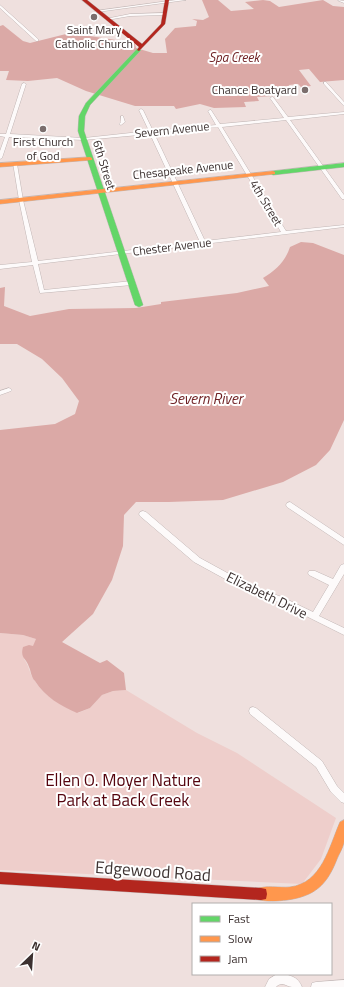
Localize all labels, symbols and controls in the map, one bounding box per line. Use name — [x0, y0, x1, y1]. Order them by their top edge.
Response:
marker: Saint Mary Catholic Church — [89, 12, 99, 22]
place label: Saint Mary Catholic Church — [55, 20, 133, 53]
water label: Spa Creek — [209, 47, 262, 67]
place label: Chance Boatyard — [212, 80, 297, 99]
marker: Chance Boatyard — [300, 85, 310, 95]
street label: Severn Avenue — [134, 116, 210, 143]
marker: First Church of God — [38, 124, 48, 134]
place label: First Church of God — [13, 132, 73, 165]
street label: 6th Street — [88, 138, 121, 193]
street label: Chesapeake Avenue — [132, 155, 234, 184]
street label: 4th Street — [245, 176, 288, 230]
street label: Chester Avenue — [131, 232, 212, 261]
water label: Severn River — [169, 387, 245, 410]
street label: Elizabeth Drive — [223, 566, 311, 623]
park label: Ellen O. Moyer Nature Park at Back Creek — [45, 767, 201, 813]
street label: Edgewood Road — [94, 854, 212, 888]
legend — [192, 903, 332, 975]
text: Fast — [228, 909, 251, 928]
text: Slow — [228, 929, 253, 948]
north arrow — [12, 935, 52, 975]
text: N — [29, 937, 43, 955]
text: Jam — [228, 949, 248, 968]

